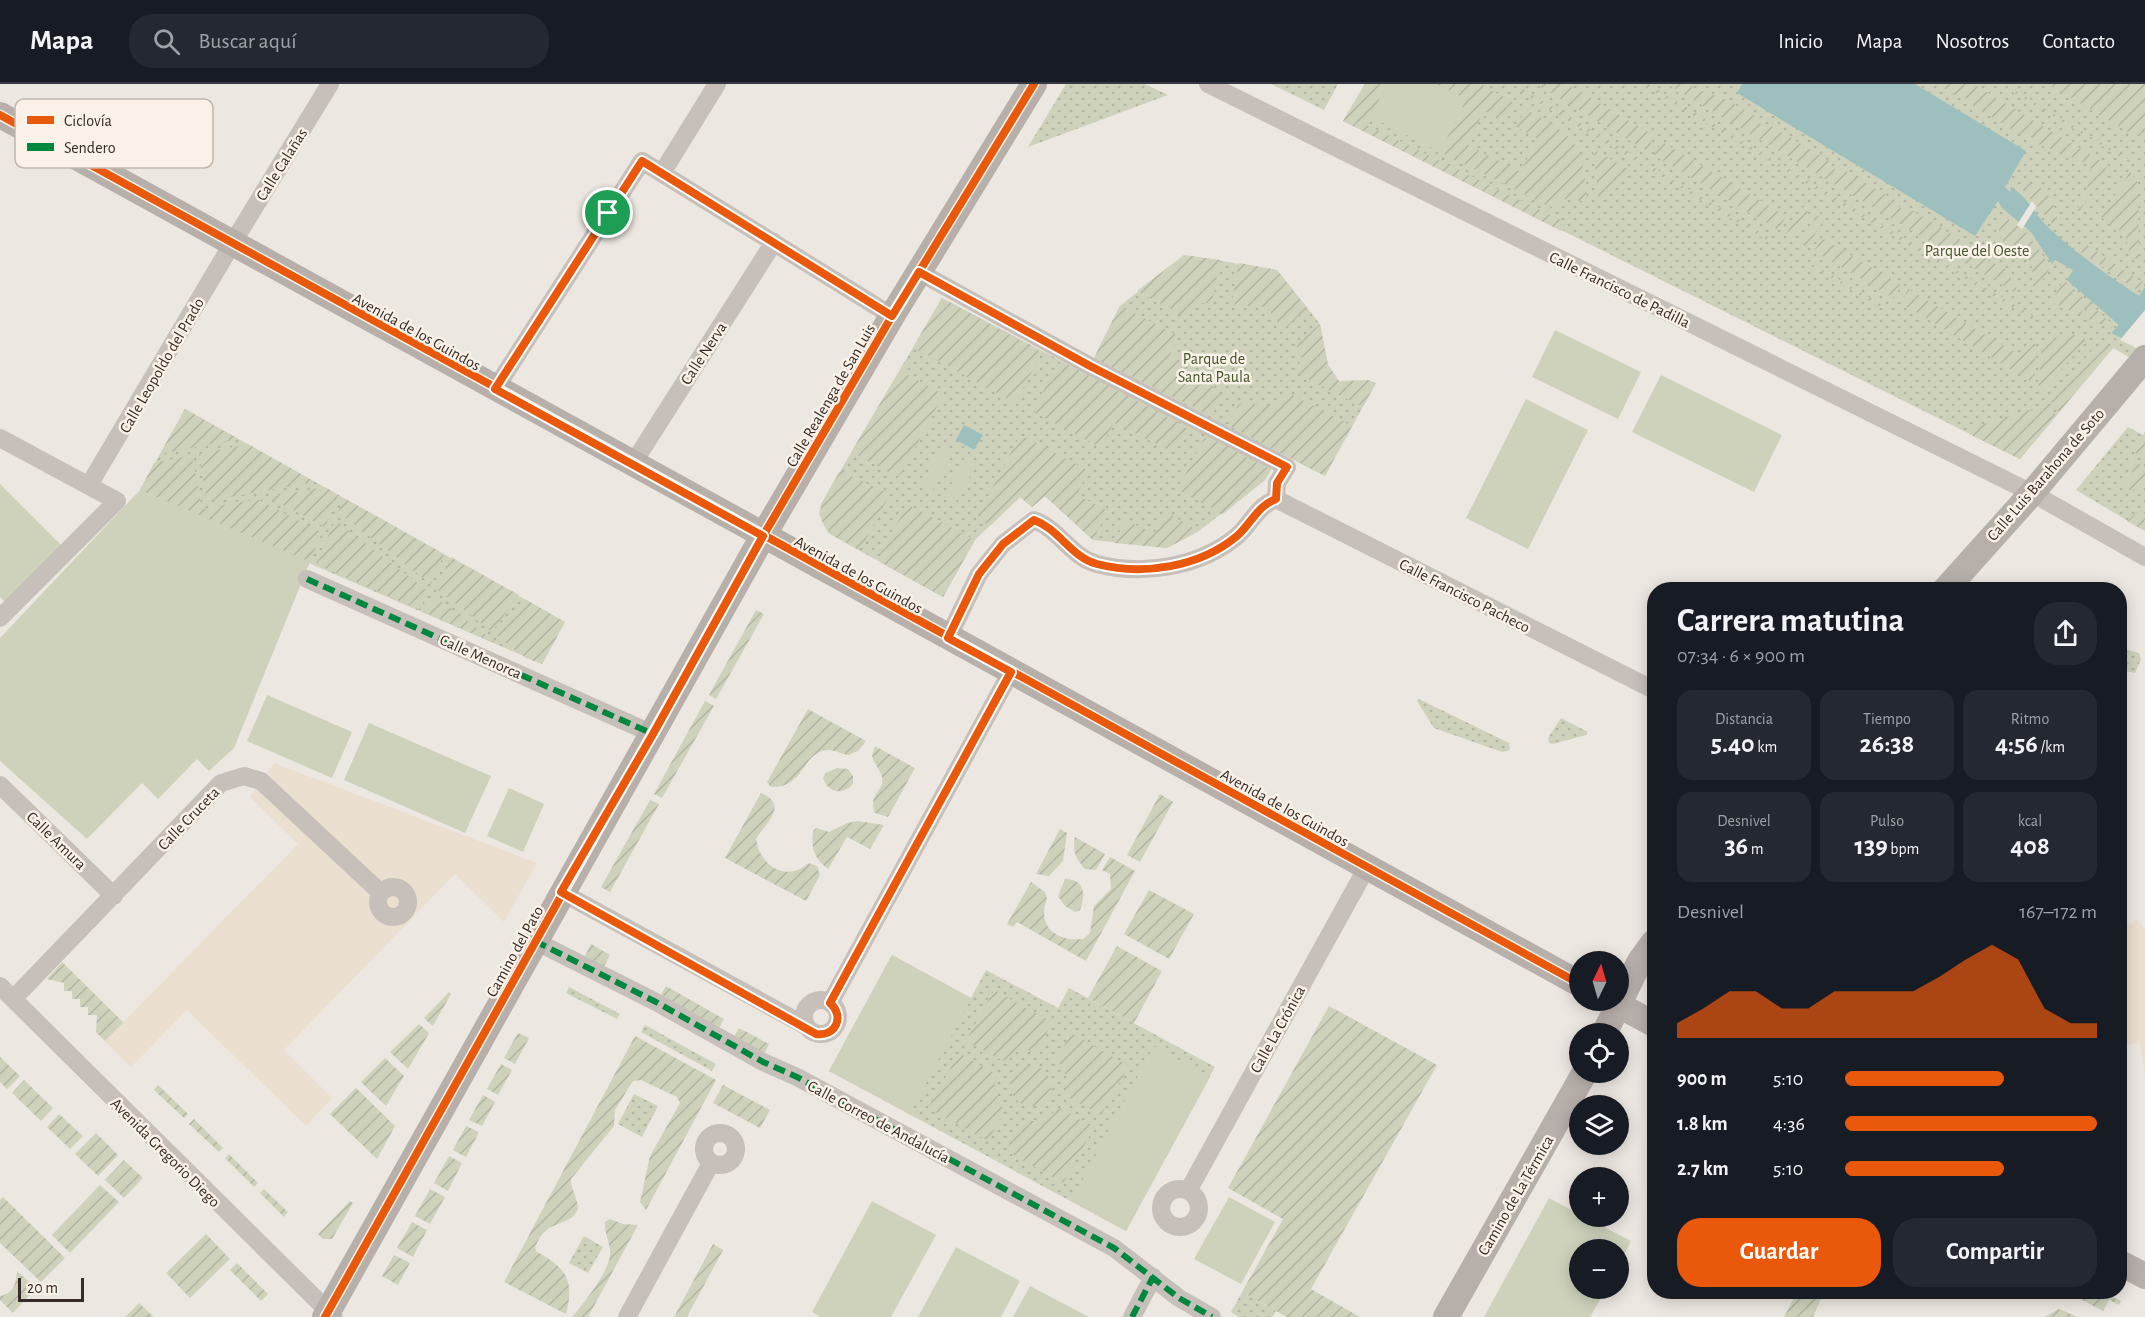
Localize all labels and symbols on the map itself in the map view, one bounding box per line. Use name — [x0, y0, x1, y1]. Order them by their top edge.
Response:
legend — [15, 99, 213, 168]
text: Ciclovía — [64, 113, 112, 129]
street label: Calle Calañas — [253, 125, 310, 204]
text: Sendero — [64, 140, 116, 156]
pin — [582, 187, 633, 238]
park label: Parque del Oeste — [1925, 243, 2029, 259]
street label: Calle Francisco de Padilla — [1547, 249, 1692, 331]
street label: Avenida de los Guindos — [350, 290, 483, 374]
street label: Calle Leopoldo del Prado — [117, 295, 207, 436]
street label: Calle Nerva — [678, 319, 730, 388]
street label: Calle Realenga de San Luis — [783, 321, 878, 470]
park label: Parque de Santa Paula — [1178, 351, 1250, 385]
street label: Calle Luis Barahona de Soto — [1984, 405, 2107, 544]
street label: Avenida de los Guindos — [792, 533, 925, 617]
street label: Calle Francisco Pacheco — [1397, 556, 1533, 636]
street label: Calle Menorca — [437, 632, 524, 682]
street label: Avenida de los Guindos — [1218, 766, 1351, 850]
street label: Calle Cruceta — [155, 784, 223, 853]
street label: Calle Amura — [23, 809, 89, 873]
street label: Camino del Pato — [483, 903, 546, 1000]
north arrow — [1569, 951, 1629, 1011]
street label: Calle La Crónica — [1247, 983, 1308, 1076]
street label: Calle Correo de Andalucía — [805, 1078, 952, 1166]
street label: Avenida Gregorio Diego — [108, 1095, 223, 1210]
street label: Camino de La Térmica — [1475, 1133, 1557, 1258]
scale bar — [18, 1275, 84, 1302]

